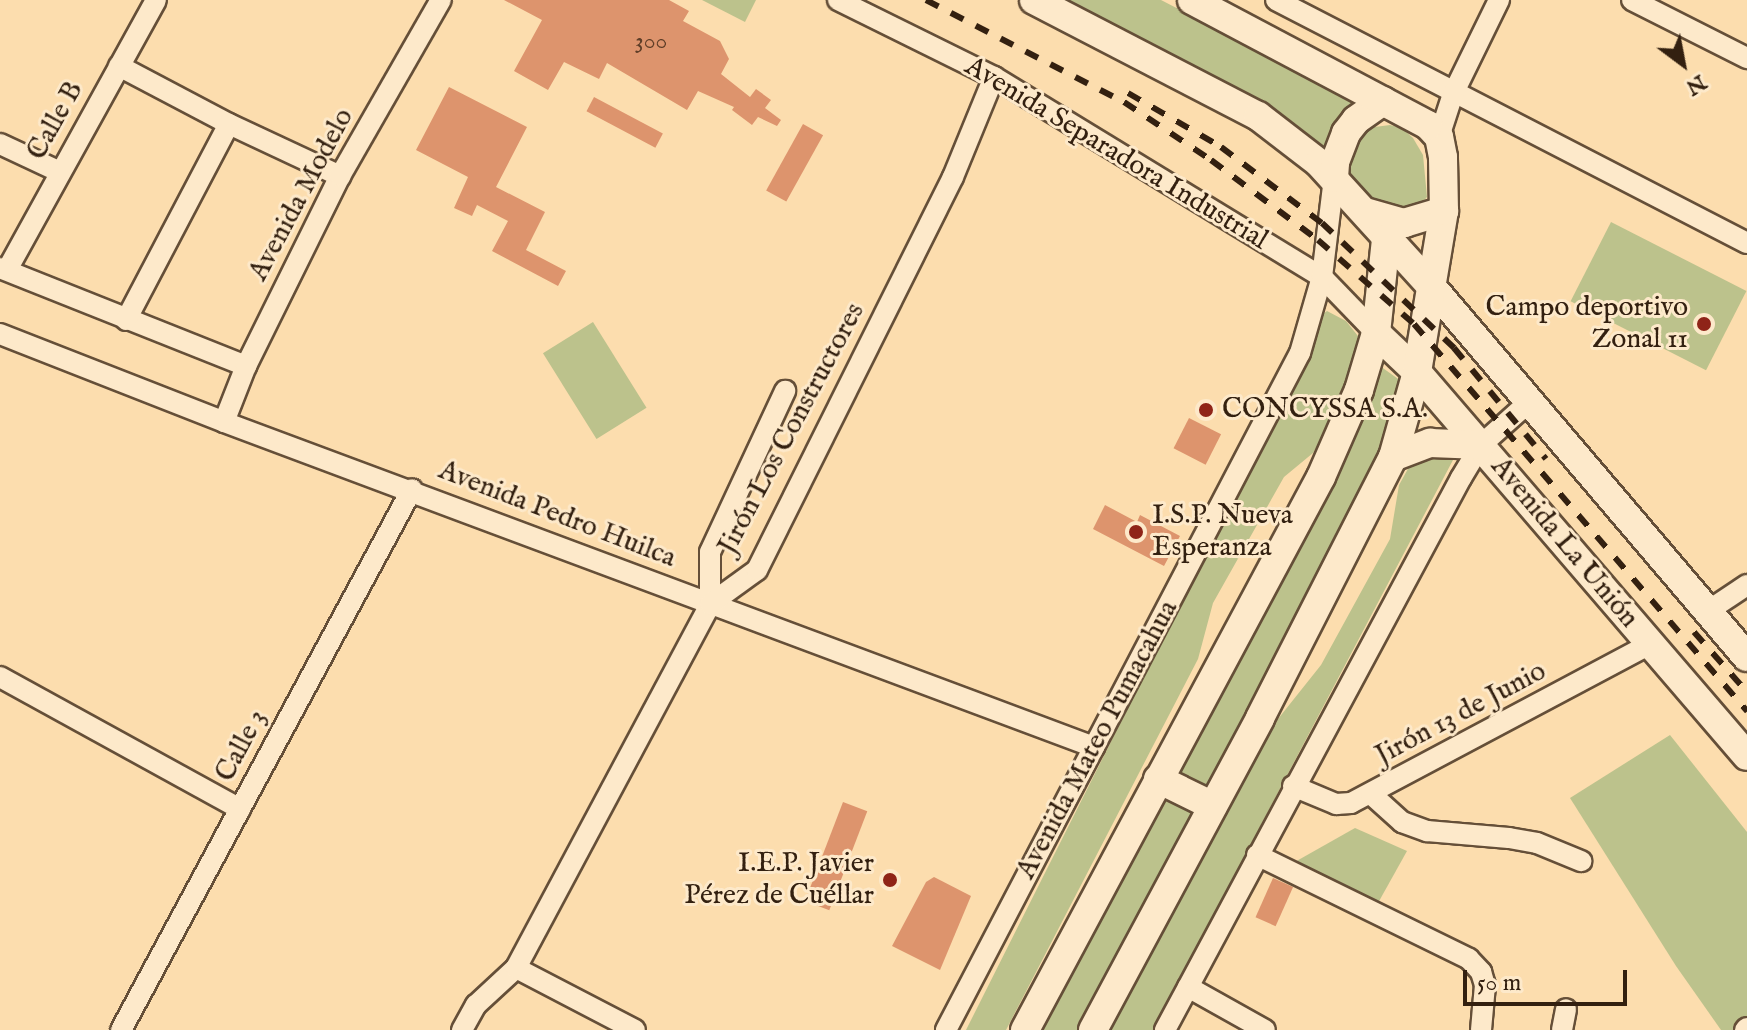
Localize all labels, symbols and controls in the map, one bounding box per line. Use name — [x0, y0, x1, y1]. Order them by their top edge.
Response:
north arrow — [1643, 24, 1723, 104]
house number: 300 — [635, 28, 667, 56]
street label: Avenida Separadora Industrial — [958, 50, 1274, 258]
text: N — [1680, 67, 1711, 101]
street label: Calle B — [21, 76, 91, 166]
street label: Avenida Modelo — [242, 103, 362, 287]
place label: Campo deportivo Zonal 11 — [1485, 291, 1688, 357]
street label: Jirón Los Constructores — [711, 298, 873, 560]
marker: Campo deportivo Zonal 11 — [1695, 315, 1713, 333]
place label: CONCYSSA S.A. — [1222, 393, 1428, 427]
marker: CONCYSSA S.A. — [1197, 401, 1215, 419]
street label: Avenida La Unión — [1483, 451, 1645, 635]
street label: Avenida Pedro Huilca — [434, 454, 680, 576]
place label: I.S.P. Nueva Esperanza — [1152, 499, 1293, 565]
marker: I.S.P. Nueva Esperanza — [1127, 523, 1145, 541]
street label: Avenida Mateo Pumacahua — [1010, 595, 1186, 885]
street label: Jirón 13 de Junio — [1370, 655, 1552, 773]
street label: Calle 3 — [209, 704, 275, 788]
place label: I.E.P. Javier Pérez de Cuéllar — [684, 847, 874, 913]
marker: I.E.P. Javier Pérez de Cuéllar — [881, 871, 899, 889]
scale bar — [1467, 954, 1631, 1004]
text: 50 m — [1477, 968, 1521, 999]

